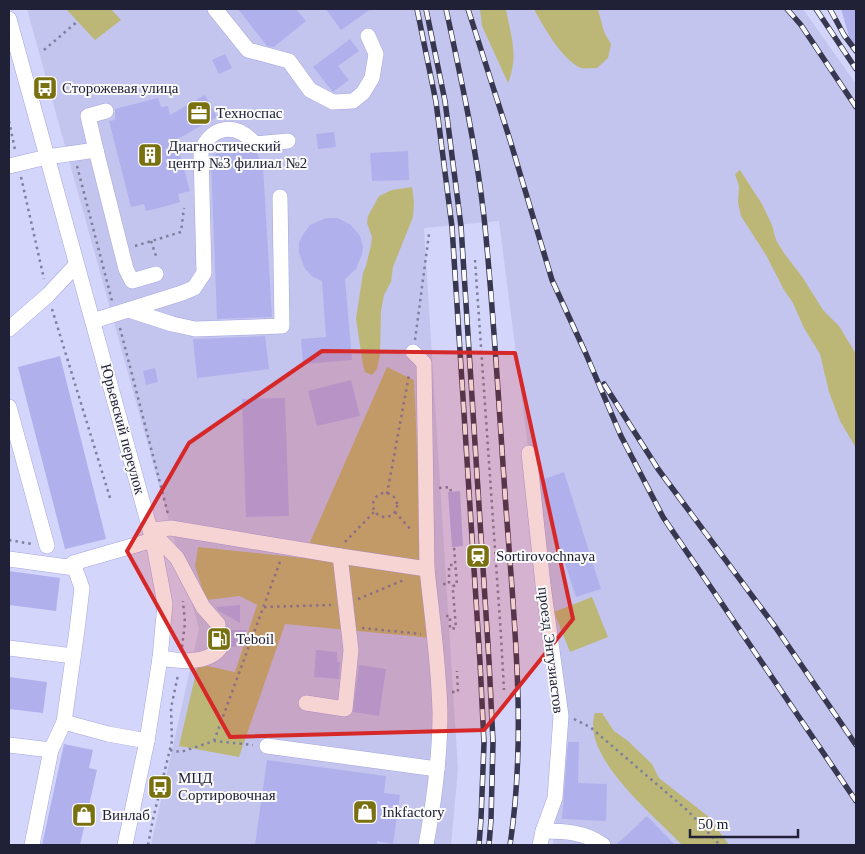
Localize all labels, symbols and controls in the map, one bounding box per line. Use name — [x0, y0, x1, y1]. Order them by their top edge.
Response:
bus stop icon: Сторожевая улица — [32, 75, 58, 101]
place label: Сторожевая улица — [62, 80, 179, 96]
office icon: Техноспас — [186, 100, 212, 126]
place label: Техноспас — [216, 105, 283, 121]
place label: Диагностический центр №3 филиал №2 — [168, 138, 307, 171]
building icon: Диагностический центр №3 филиал №2 — [137, 142, 163, 168]
street label: Юрьевский переулок — [98, 362, 148, 497]
station icon: Sortirovochnaya — [465, 543, 491, 569]
place label: Sortirovochnaya — [496, 548, 595, 564]
street label: проезд Энтузиастов — [535, 586, 567, 714]
fuel station icon: Teboil — [206, 626, 232, 652]
place label: Teboil — [236, 631, 274, 647]
place label: МЦД Сортировочная — [178, 770, 276, 803]
bus stop icon: МЦД Сортировочная — [147, 774, 173, 800]
shop icon: Inkfactory — [352, 799, 378, 825]
shop icon: Винлаб — [71, 802, 97, 828]
place label: Inkfactory — [382, 804, 445, 820]
scale bar — [690, 806, 798, 838]
place label: Винлаб — [102, 807, 150, 823]
text: 50 m — [698, 816, 729, 832]

